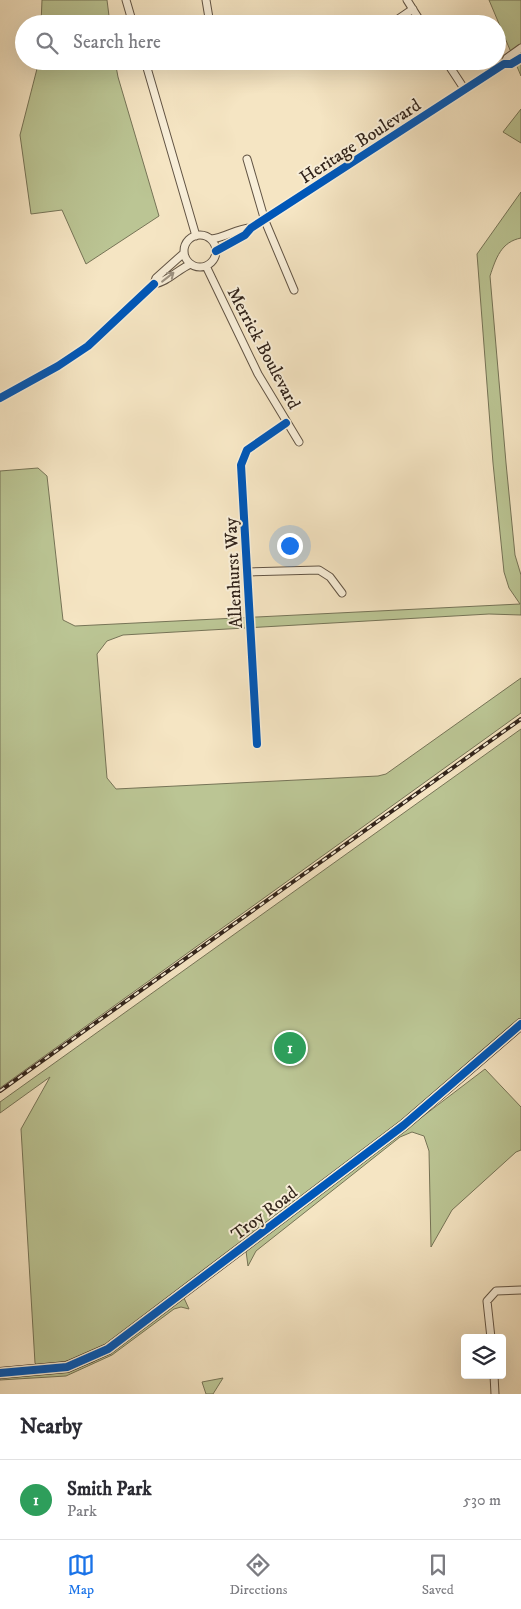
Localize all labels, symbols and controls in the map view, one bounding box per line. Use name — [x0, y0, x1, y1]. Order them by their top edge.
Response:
search box — [15, 15, 506, 70]
icon: search — [33, 29, 61, 57]
text: Search here — [73, 31, 161, 54]
street label: Heritage Boulevard — [296, 95, 425, 189]
one-way arrow — [162, 272, 175, 283]
street label: Merrick Boulevard — [222, 284, 305, 413]
street label: Allenhurst Way — [220, 517, 248, 629]
your location — [277, 533, 303, 559]
pin: 1 — [274, 1029, 306, 1067]
street label: Troy Road — [227, 1182, 302, 1246]
map controls — [461, 1334, 506, 1379]
button: layers — [461, 1334, 506, 1379]
text: Nearby — [20, 1414, 82, 1440]
text: Smith Park — [67, 1478, 152, 1501]
text: 1 — [33, 1490, 39, 1510]
text: 530 m — [463, 1490, 501, 1510]
text: Park — [67, 1501, 97, 1521]
tab: Map — [67, 1551, 95, 1599]
tab: Directions — [229, 1551, 287, 1599]
tab: Saved — [422, 1551, 454, 1599]

